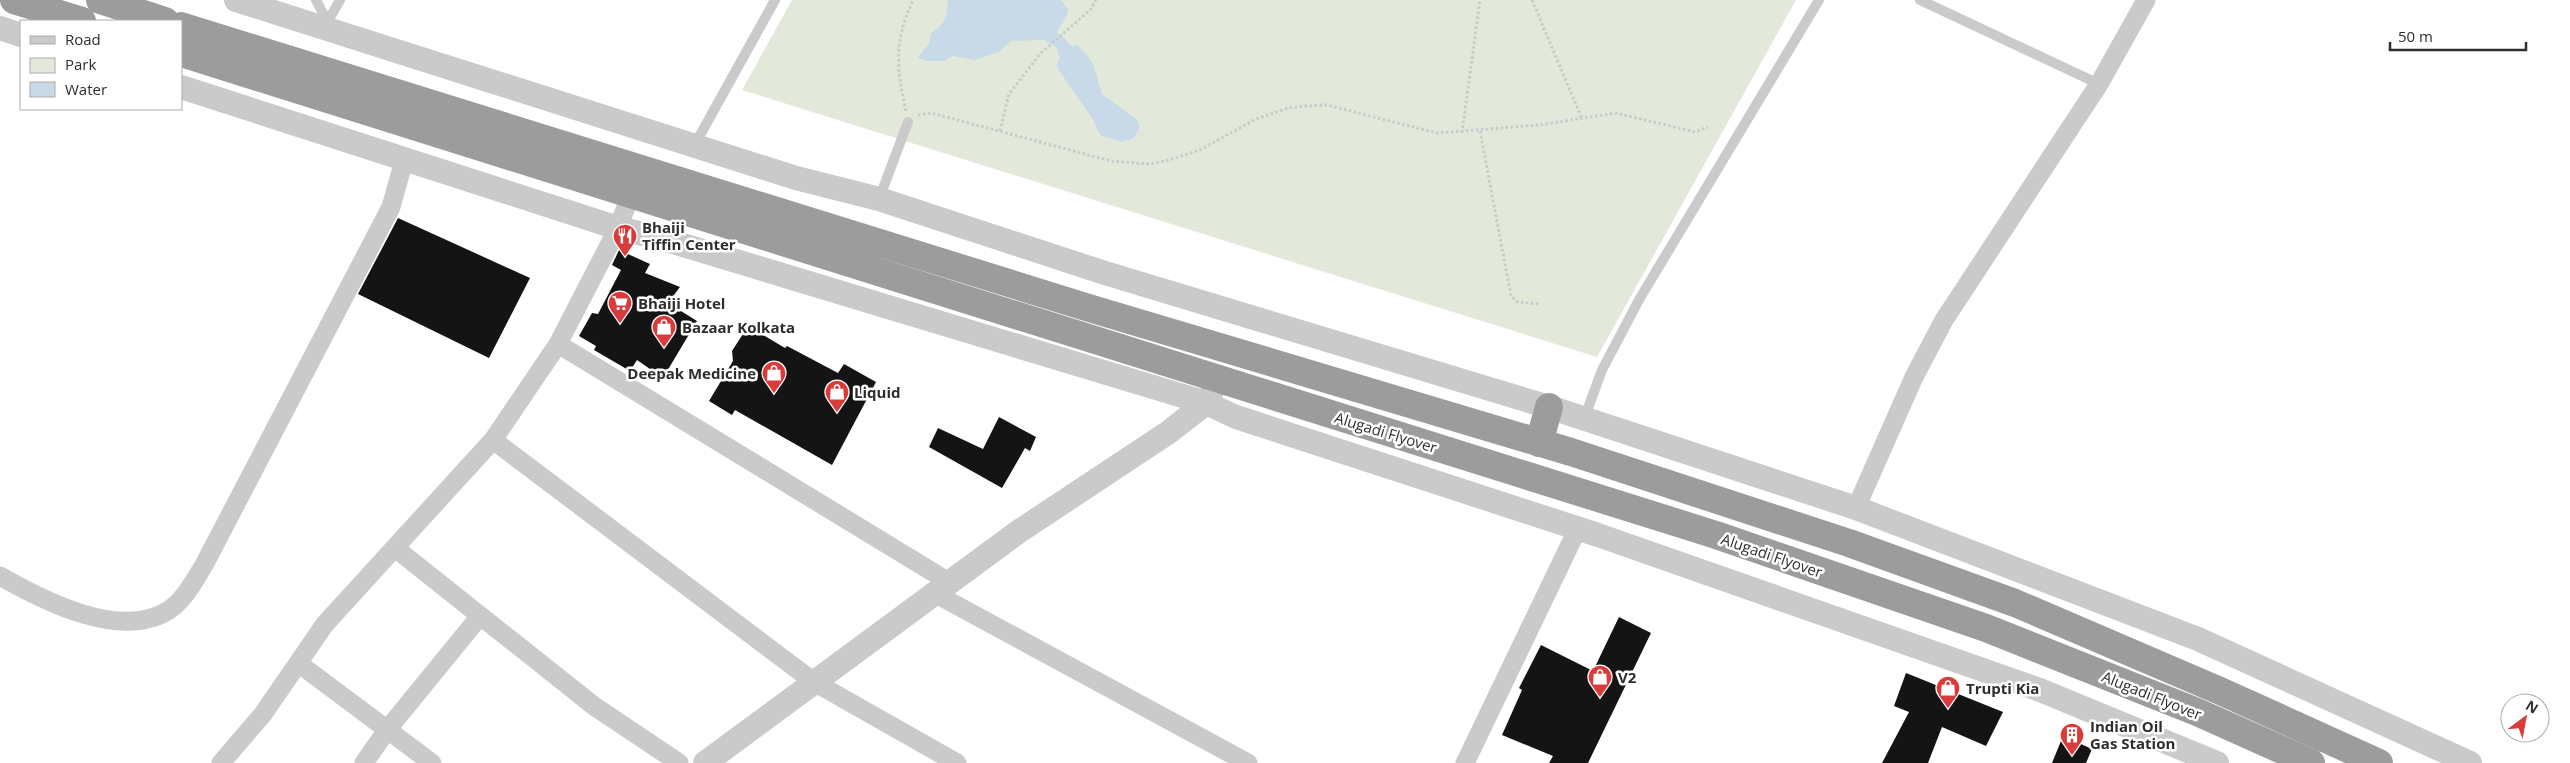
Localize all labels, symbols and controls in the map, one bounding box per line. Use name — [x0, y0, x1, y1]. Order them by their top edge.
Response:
legend — [20, 20, 182, 110]
scale bar — [2390, 20, 2526, 52]
text: 50 m — [2398, 26, 2433, 46]
text: Road — [65, 29, 101, 49]
text: Park — [65, 54, 96, 74]
text: Water — [65, 79, 107, 99]
place label: Bhaiji Tiffin Center — [642, 217, 736, 254]
restaurant icon: Bhaiji Tiffin Center — [612, 223, 638, 257]
supermarket icon: Bhaiji Hotel — [607, 290, 633, 324]
place label: Bhaiji Hotel — [638, 293, 725, 313]
shop icon: Bazaar Kolkata — [651, 314, 677, 348]
place label: Bazaar Kolkata — [682, 317, 795, 337]
shop icon: Deepak Medicine — [761, 360, 787, 394]
place label: Deepak Medicine — [627, 363, 756, 383]
shop icon: Liquid — [824, 379, 850, 413]
place label: Liquid — [854, 382, 900, 402]
street label: Alugadi Flyover — [1332, 407, 1440, 457]
street label: Alugadi Flyover — [1719, 528, 1825, 582]
shop icon: V2 — [1587, 664, 1613, 698]
street label: Alugadi Flyover — [2099, 666, 2205, 724]
place label: V2 — [1618, 667, 1637, 687]
shop icon: Trupti Kia — [1935, 675, 1961, 709]
place label: Trupti Kia — [1966, 678, 2039, 698]
north arrow — [2500, 693, 2550, 743]
text: N — [2522, 695, 2542, 718]
place label: Indian Oil Gas Station — [2090, 716, 2175, 753]
building icon: Indian Oil Gas Station — [2059, 722, 2085, 756]

